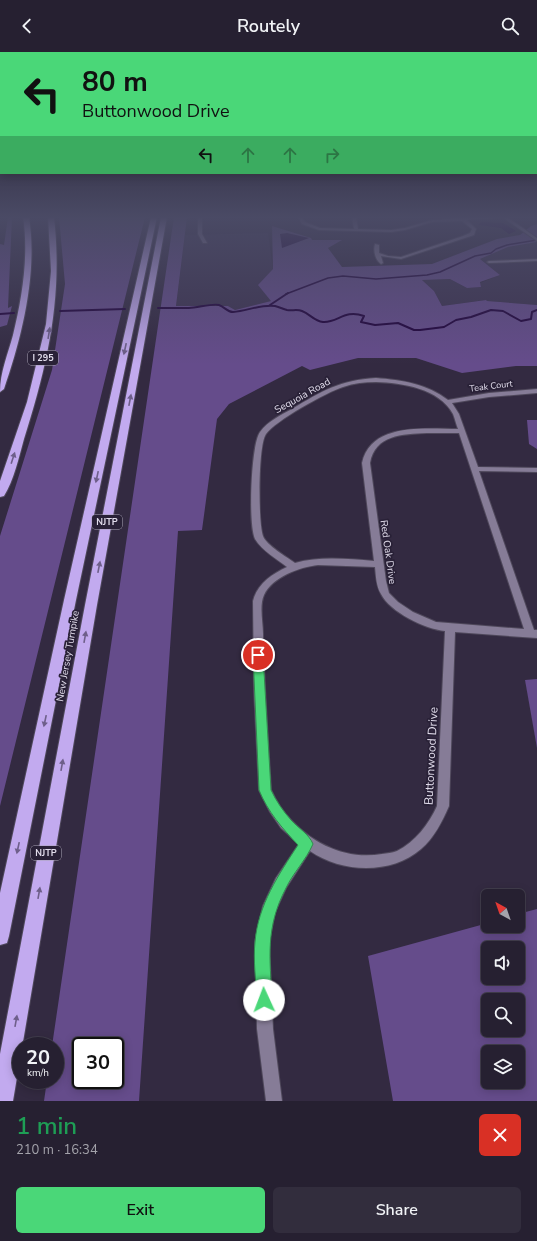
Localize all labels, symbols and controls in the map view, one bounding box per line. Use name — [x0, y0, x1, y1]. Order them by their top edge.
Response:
text: Routely — [237, 14, 300, 38]
icon: back — [16, 15, 38, 37]
icon: search — [499, 15, 521, 37]
text: 80 m — [82, 63, 148, 101]
icon: left — [16, 68, 68, 120]
text: Buttonwood Drive — [82, 99, 230, 123]
icon: left — [195, 144, 217, 166]
icon: ahead — [237, 144, 259, 166]
icon: ahead — [279, 144, 301, 166]
icon: right — [321, 144, 343, 166]
one-way arrow — [46, 326, 52, 339]
one-way arrow — [122, 343, 128, 355]
road number: I 295 — [28, 351, 58, 365]
street label: Sequoia Road — [272, 375, 333, 417]
street label: Teak Court — [469, 377, 514, 395]
one-way arrow — [128, 394, 134, 406]
one-way arrow — [11, 451, 17, 463]
one-way arrow — [94, 471, 100, 483]
road number: NJTP — [92, 515, 122, 529]
street label: Red Oak Drive — [377, 519, 399, 585]
one-way arrow — [96, 561, 102, 573]
street label: New Jersey Turnpike — [53, 610, 83, 703]
one-way arrow — [82, 631, 88, 644]
pin — [241, 638, 275, 672]
icon: arrive — [247, 644, 269, 666]
street label: Buttonwood Drive — [420, 706, 442, 806]
one-way arrow — [42, 715, 48, 727]
one-way arrow — [59, 759, 65, 771]
one-way arrow — [15, 842, 21, 854]
road number: NJTP — [31, 846, 61, 860]
one-way arrow — [36, 887, 42, 899]
north arrow — [481, 889, 525, 933]
map controls — [481, 889, 525, 1089]
button: sound — [481, 941, 525, 985]
position arrow — [243, 979, 285, 1021]
button: search — [481, 993, 525, 1037]
one-way arrow — [13, 1015, 19, 1027]
speed limit sign: 30 — [72, 1037, 124, 1089]
text: 20 — [26, 1044, 50, 1071]
button: layers — [481, 1045, 525, 1089]
text: km/h — [27, 1066, 49, 1080]
text: 1 min — [16, 1110, 77, 1142]
button: close — [479, 1114, 521, 1156]
text: 210 m · 16:34 — [16, 1141, 98, 1159]
button: Exit — [16, 1187, 265, 1233]
button: Share — [273, 1187, 521, 1233]

